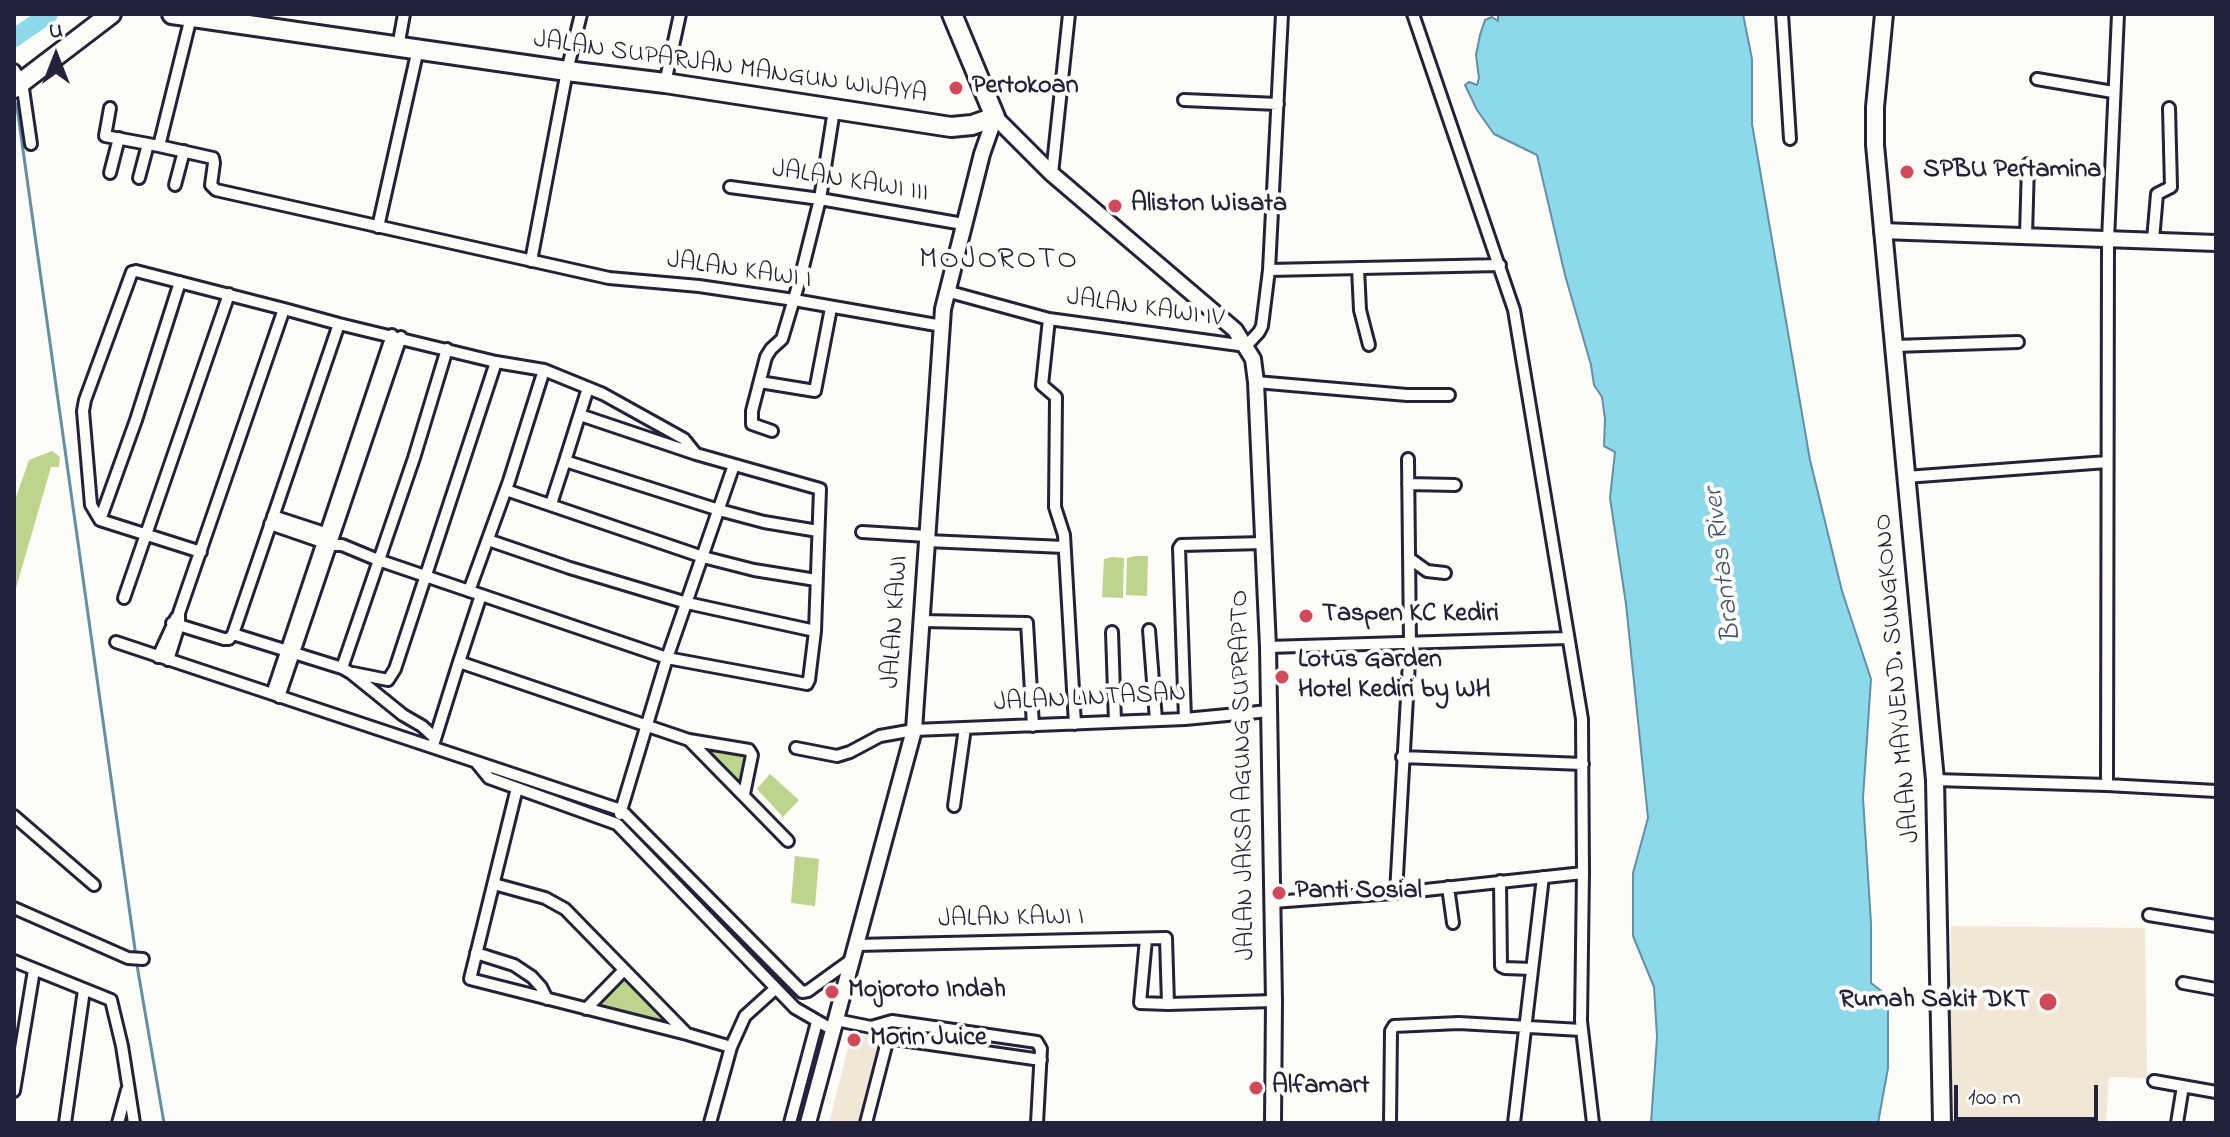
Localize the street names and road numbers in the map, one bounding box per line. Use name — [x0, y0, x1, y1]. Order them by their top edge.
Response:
street label: JALAN SUPARJAN MANGUN WIJAYA — [531, 26, 929, 112]
street label: JALAN KAWI III — [769, 155, 931, 211]
street label: JALAN KAWI I — [665, 246, 813, 298]
street label: JALAN KAWI IV — [1065, 284, 1225, 336]
street label: JALAN MAYJEND. SUNGKONO — [1869, 512, 1929, 844]
street label: JALAN KAWI — [877, 554, 917, 690]
street label: JALAN JAKSA AGUNG SUPRAPTO — [1226, 590, 1264, 960]
street label: JALAN LINTASAN — [993, 679, 1187, 721]
street label: JALAN KAWI I — [938, 903, 1084, 937]

